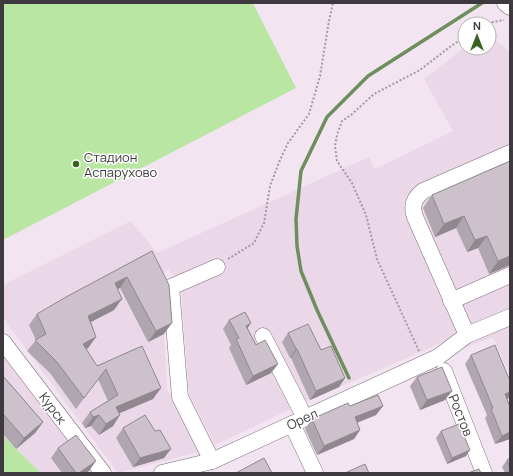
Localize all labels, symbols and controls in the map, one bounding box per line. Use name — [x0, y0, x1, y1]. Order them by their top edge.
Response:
north arrow — [457, 16, 497, 56]
text: N — [473, 18, 481, 33]
place label: Стадион Аспарухово — [84, 148, 158, 181]
marker: Стадион Аспарухово — [71, 159, 81, 169]
street label: Курск — [35, 388, 71, 428]
street label: Ростов — [444, 391, 478, 439]
street label: Орел — [284, 404, 320, 434]

